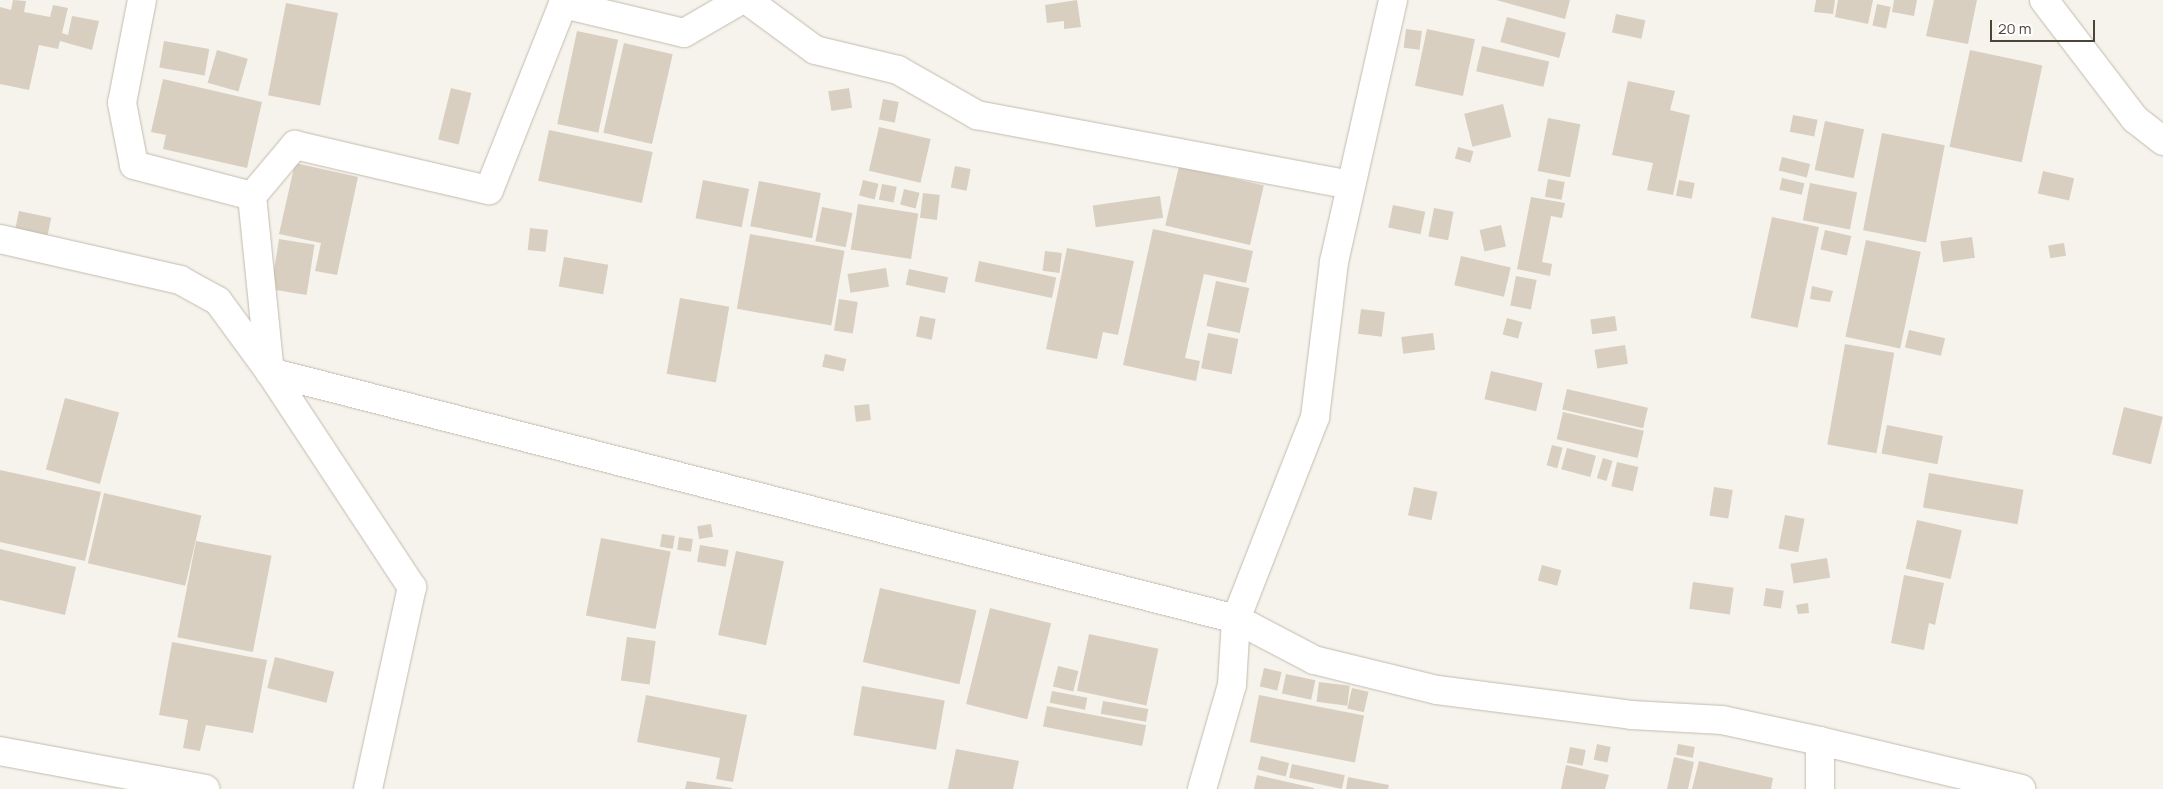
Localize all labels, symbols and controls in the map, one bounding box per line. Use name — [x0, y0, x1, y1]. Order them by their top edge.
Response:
scale bar — [1993, 10, 2098, 42]
text: 20 m — [1998, 18, 2031, 39]

